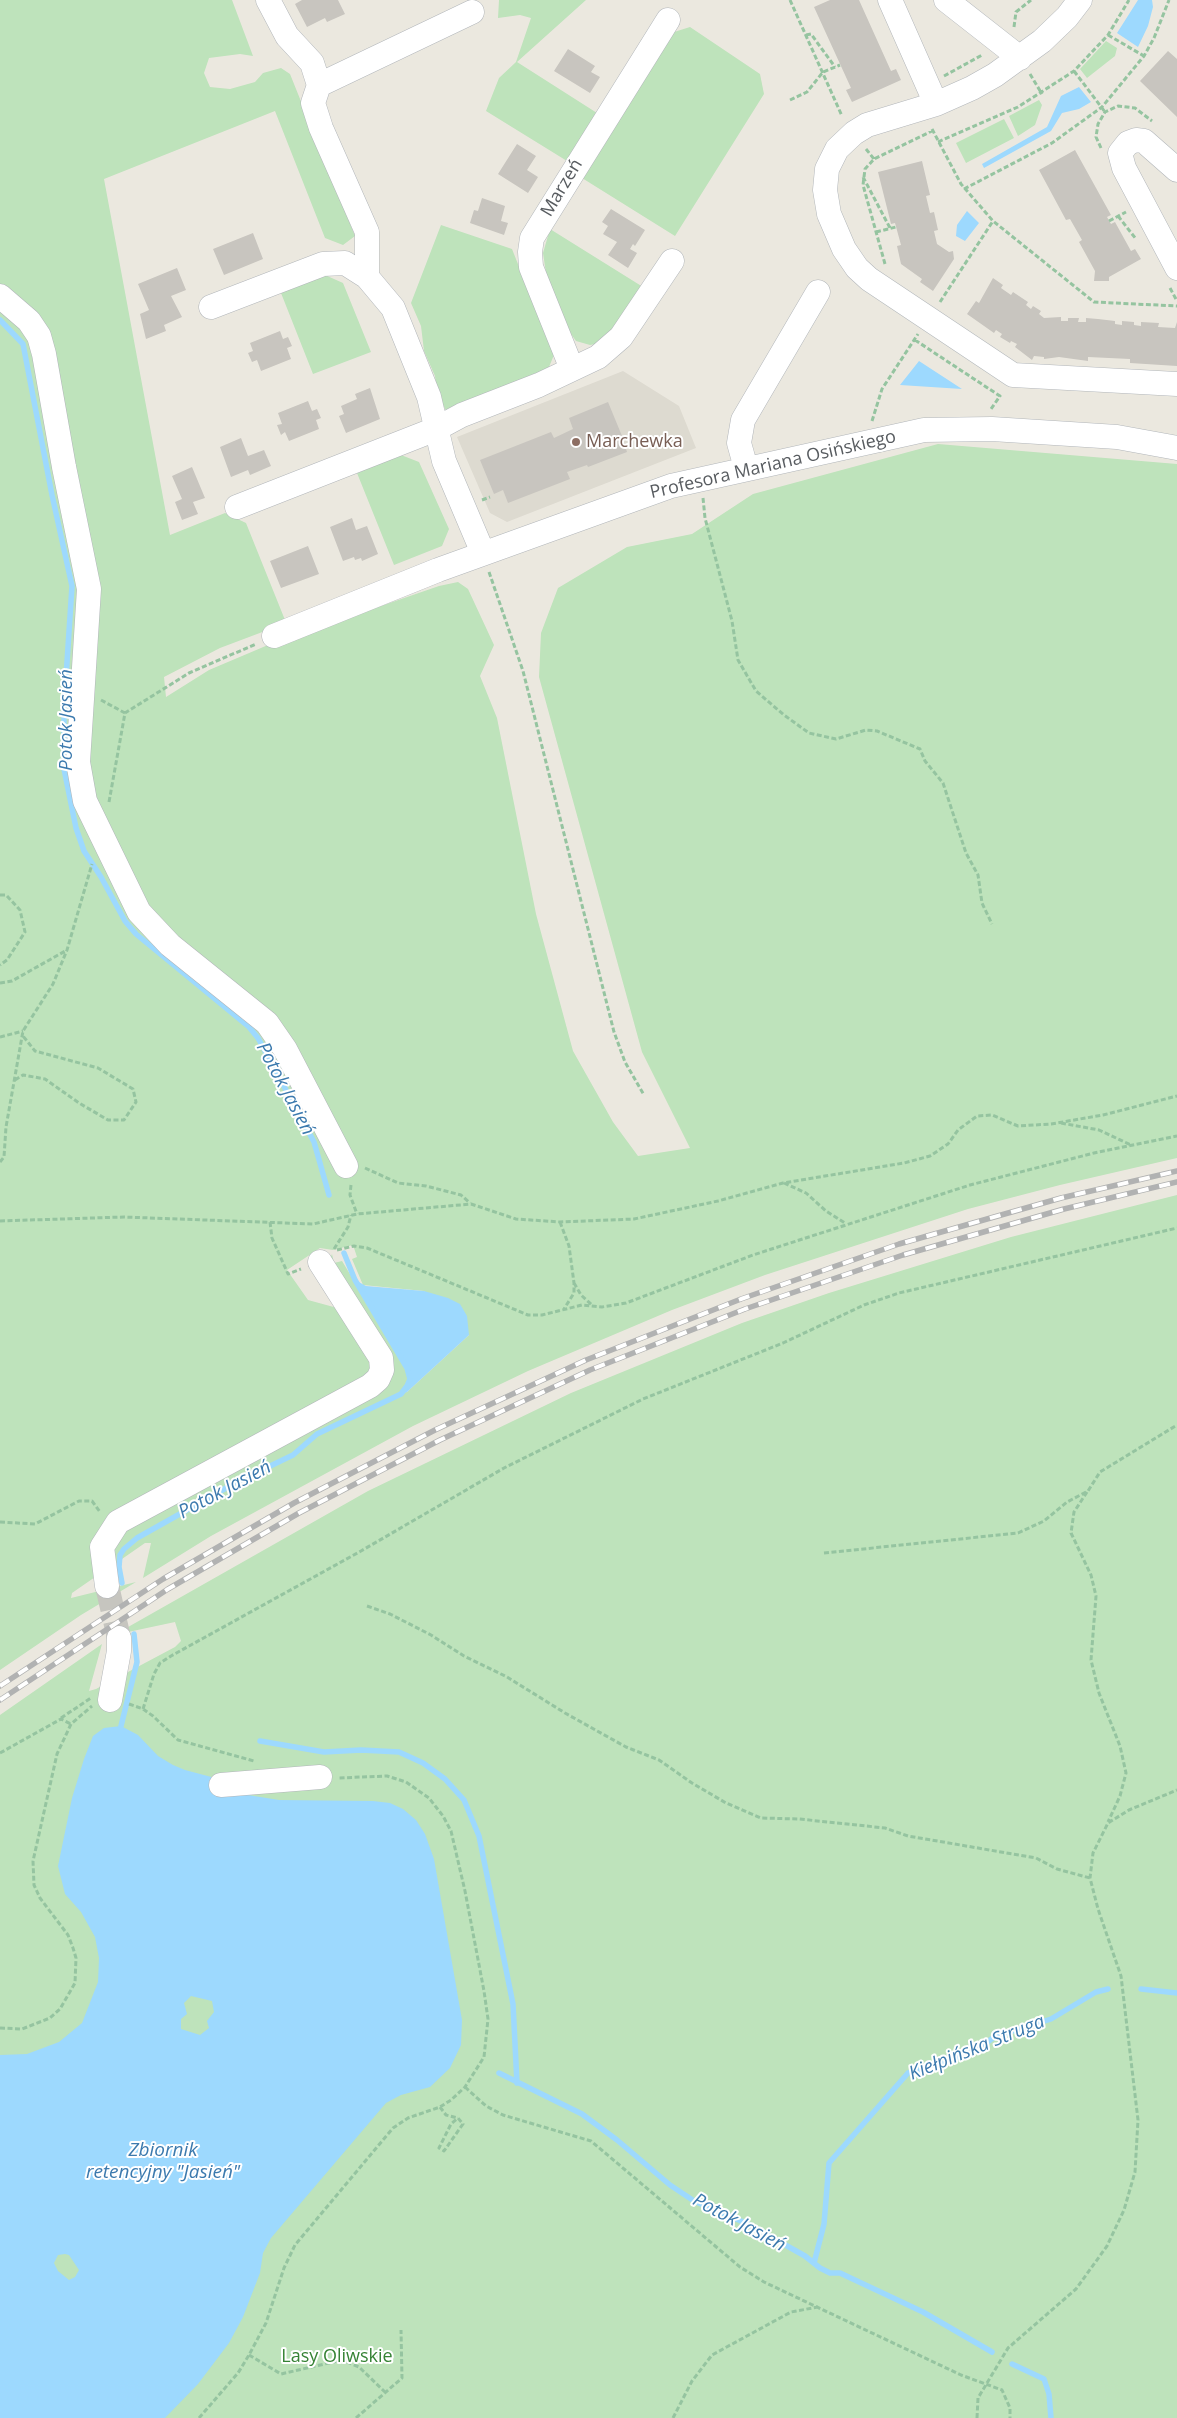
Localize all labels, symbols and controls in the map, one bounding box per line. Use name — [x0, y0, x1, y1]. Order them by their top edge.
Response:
street label: Marzeń — [536, 155, 588, 221]
street label: Profesora Mariana Osińskiego — [648, 426, 898, 504]
place label: Marchewka — [586, 431, 683, 453]
marker: Marchewka — [570, 436, 582, 448]
water label: Potok Jasień — [56, 669, 78, 771]
water label: Potok Jasień — [251, 1039, 319, 1139]
water label: Potok Jasień — [175, 1456, 275, 1524]
water label: Kiełpińska Struga — [906, 2010, 1048, 2086]
water label: Zbiornik retencyjny "Jasień" — [86, 2140, 240, 2184]
water label: Potok Jasień — [689, 2189, 789, 2257]
park label: Lasy Oliwskie — [281, 2346, 393, 2368]

